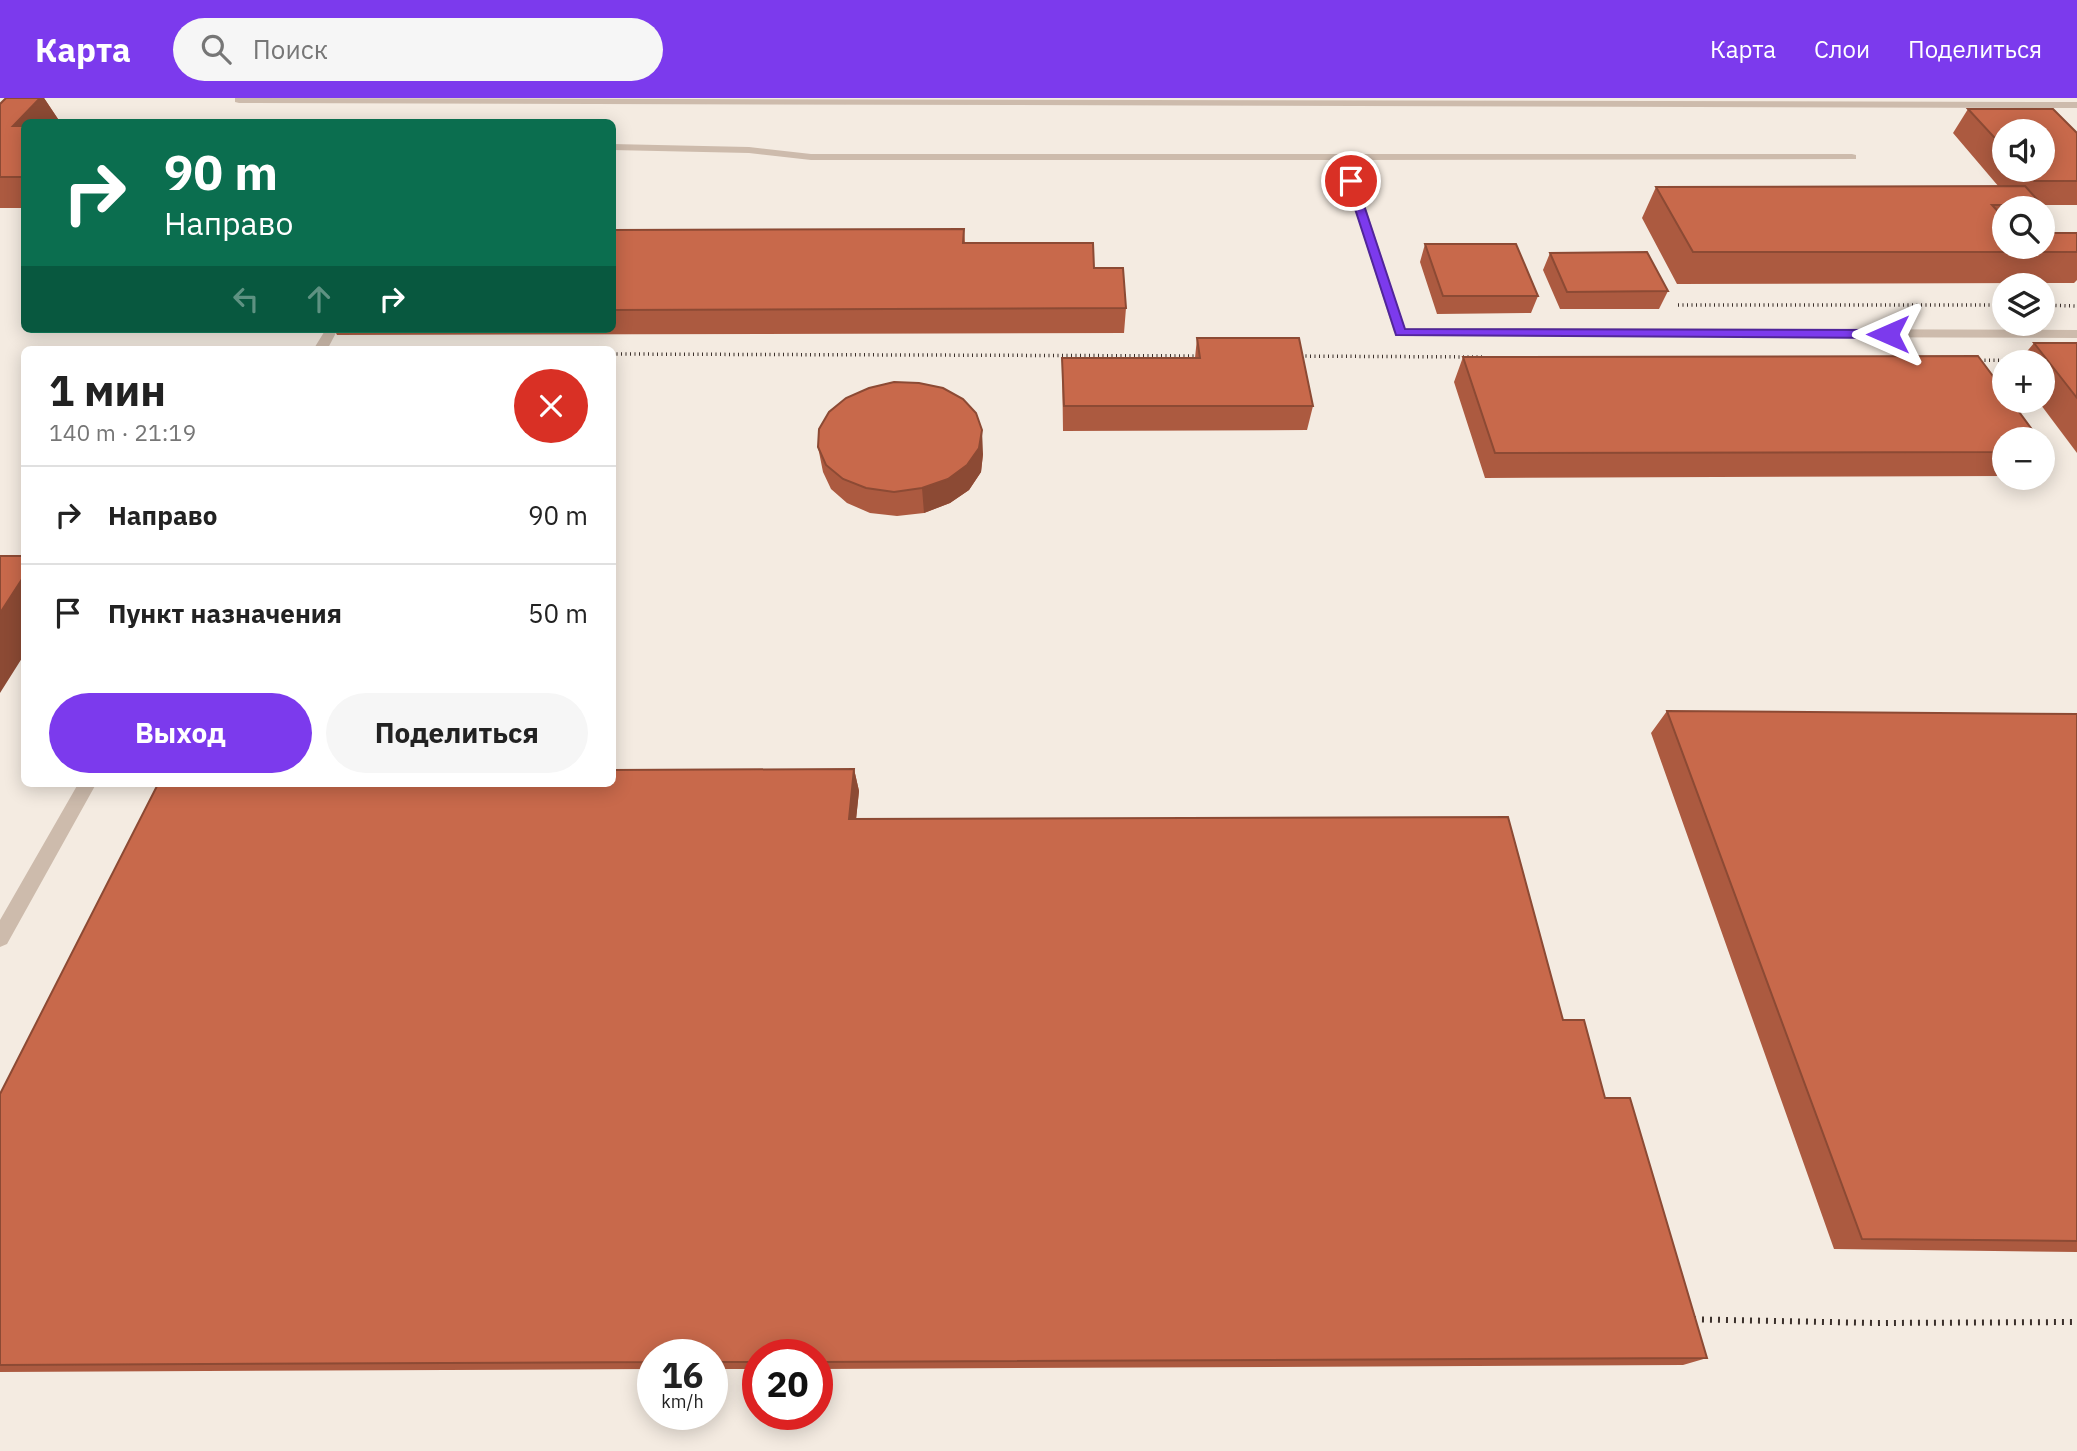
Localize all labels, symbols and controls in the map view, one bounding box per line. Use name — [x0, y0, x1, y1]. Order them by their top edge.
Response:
search box — [173, 18, 663, 81]
text: Карта — [35, 28, 131, 71]
icon: search — [197, 30, 235, 68]
text: Поиск — [253, 32, 328, 66]
text: Карта — [1710, 33, 1776, 65]
text: Слои — [1814, 33, 1870, 65]
text: Поделиться — [1908, 33, 2042, 65]
map controls — [1992, 119, 2055, 490]
button: sound — [1992, 119, 2055, 182]
text: 90 m — [164, 140, 278, 203]
icon: right — [49, 147, 140, 238]
pin — [1321, 151, 1381, 211]
icon: arrive — [1332, 162, 1370, 200]
button: search — [1992, 196, 2055, 259]
text: Направо — [164, 202, 293, 244]
button: layers — [1992, 273, 2055, 336]
icon: left — [227, 280, 265, 318]
icon: ahead — [300, 280, 338, 318]
icon: right — [373, 280, 411, 318]
position arrow — [1851, 297, 1925, 371]
button: + — [1992, 350, 2055, 413]
text: 1 мин — [49, 363, 166, 418]
button: close — [514, 369, 588, 443]
text: 140 m · 21:19 — [49, 417, 196, 447]
button: − — [1992, 427, 2055, 490]
icon: right — [49, 496, 87, 534]
text: Направо — [108, 498, 217, 532]
text: 90 m — [528, 498, 588, 532]
icon: arrive — [49, 594, 87, 632]
text: Пункт назначения — [108, 596, 342, 630]
text: 50 m — [528, 596, 588, 630]
button: Выход — [49, 693, 312, 773]
button: Поделиться — [326, 693, 588, 773]
speed limit sign: 20 — [742, 1339, 833, 1430]
text: 16 — [661, 1352, 704, 1398]
text: km/h — [661, 1390, 704, 1413]

